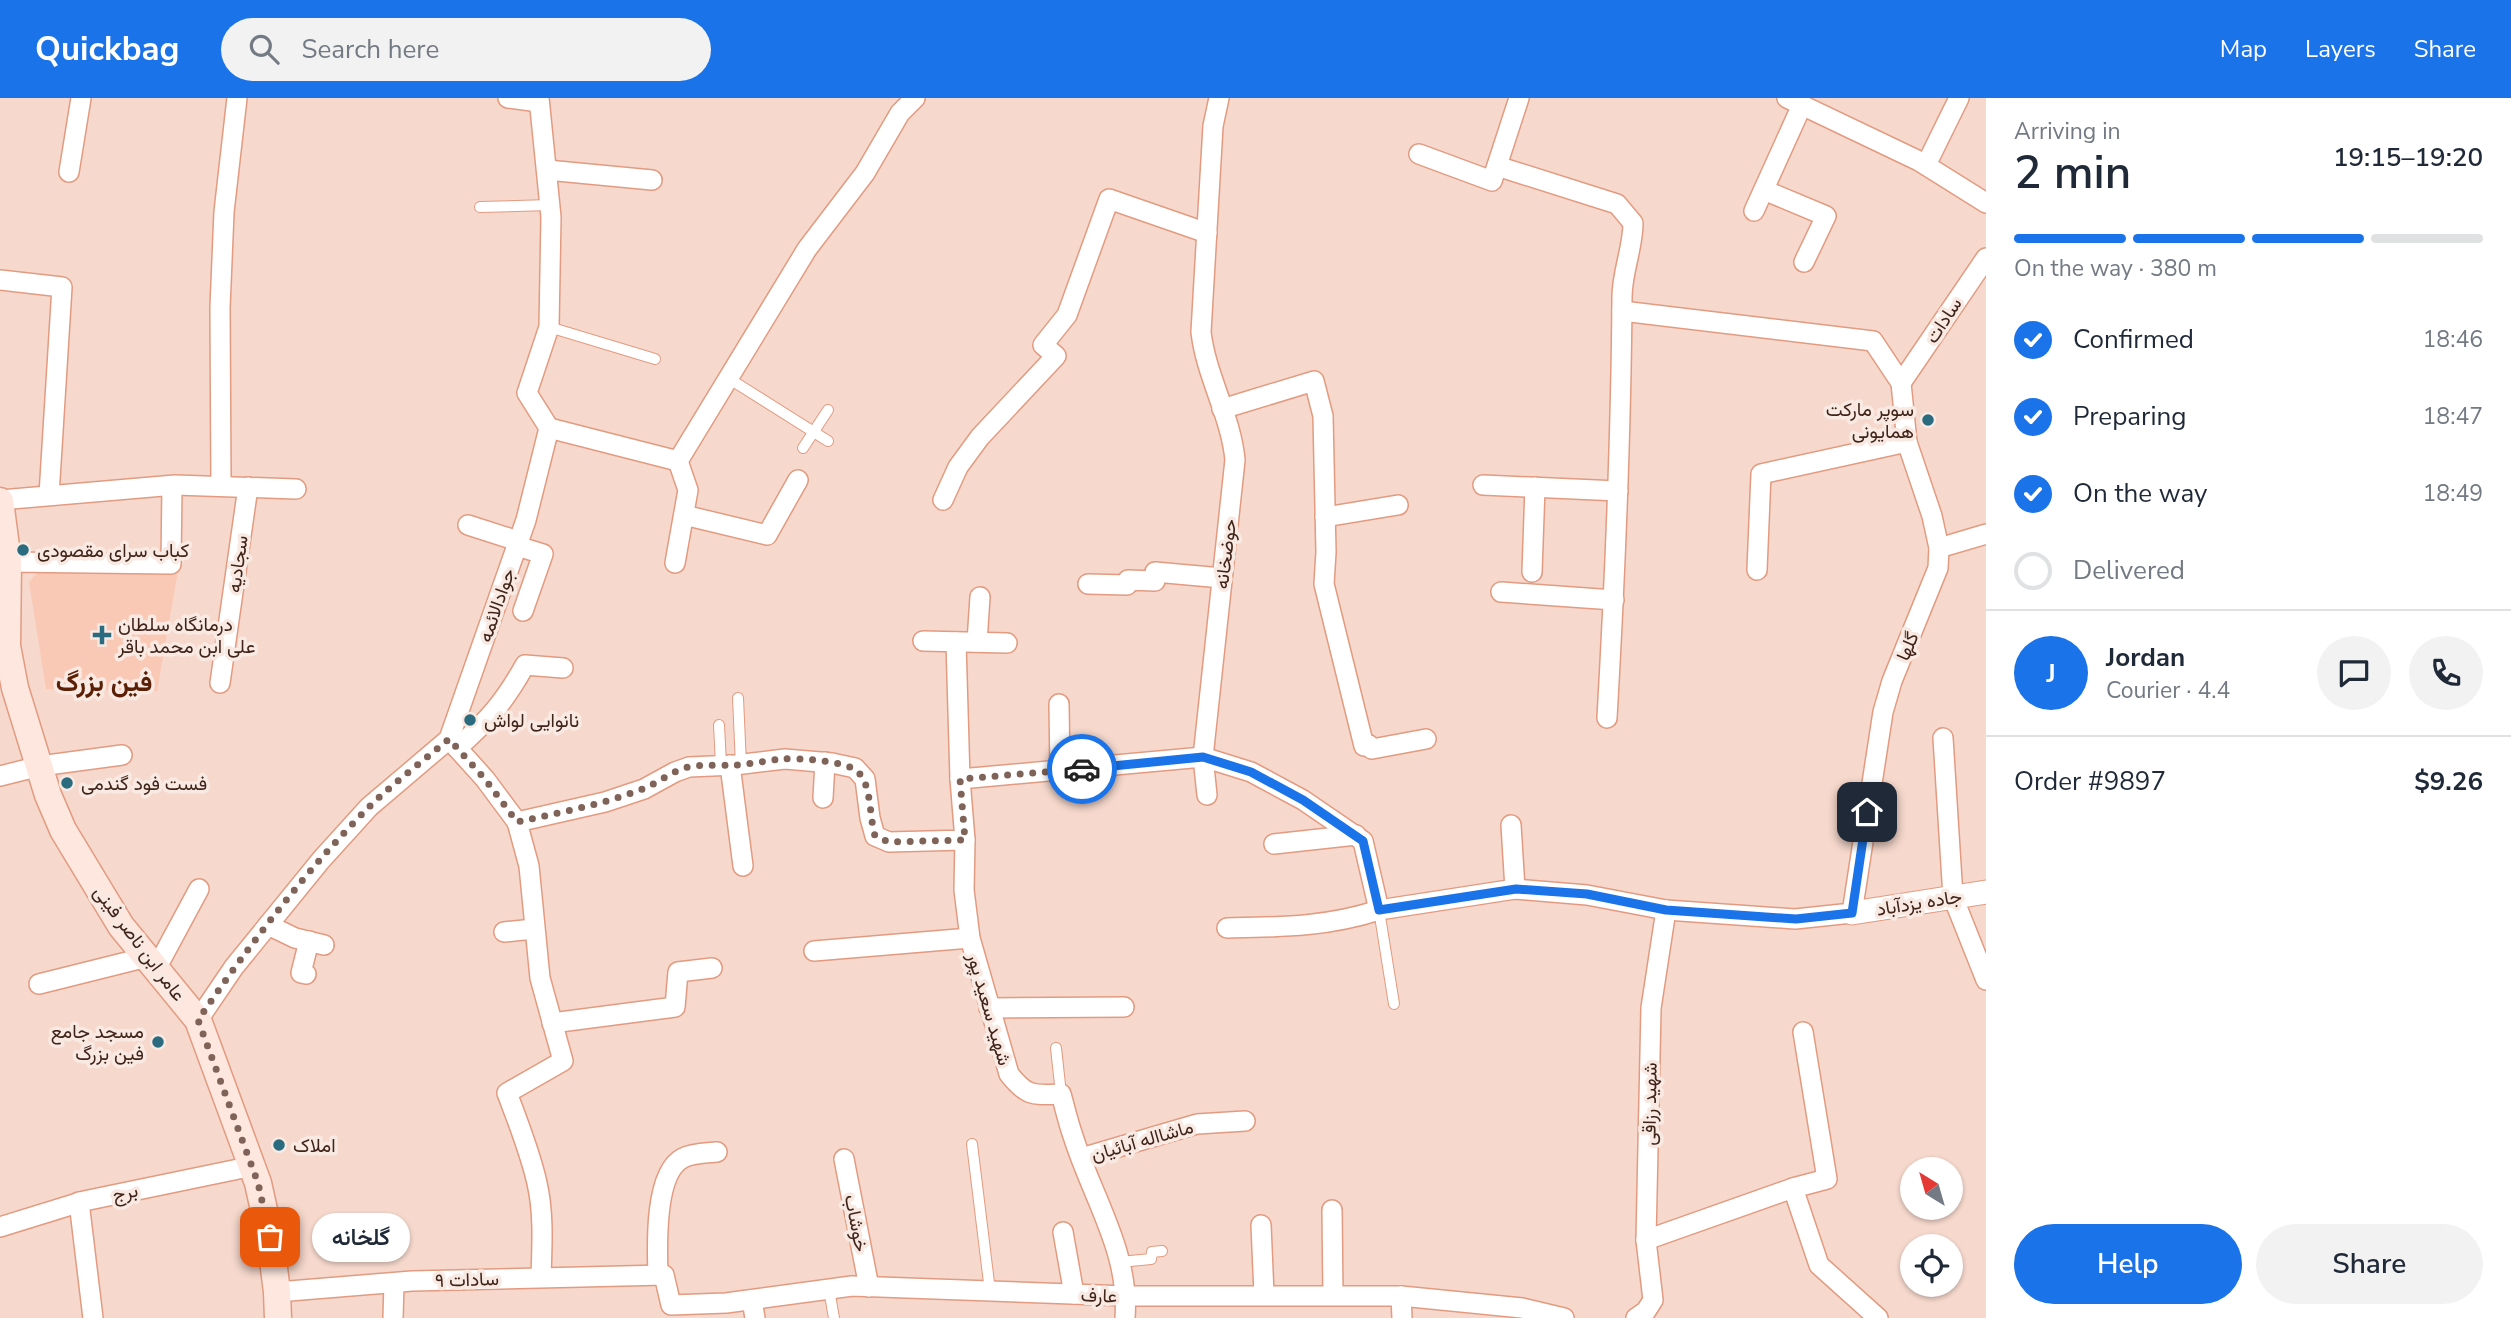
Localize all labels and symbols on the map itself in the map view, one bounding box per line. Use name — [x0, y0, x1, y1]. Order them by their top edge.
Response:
street label: سادات — [1919, 292, 1968, 349]
place label: سوپر مارکت همایونی — [1826, 397, 1914, 445]
marker: سوپر مارکت همایونی — [1920, 412, 1936, 428]
street label: حوضخانه — [1209, 518, 1243, 591]
street label: سجادیه — [221, 534, 255, 595]
place label: کباب سرای مقصودی — [37, 538, 189, 564]
marker: کباب سرای مقصودی — [15, 542, 31, 558]
street label: جوادالائمه — [472, 565, 522, 646]
place label: درمانگاه سلطان علی ابن محمد باقر — [117, 612, 255, 660]
marker: درمانگاه سلطان علی ابن محمد باقر — [92, 625, 112, 645]
street label: گلها — [1890, 628, 1926, 665]
district label: فین بزرگ — [56, 665, 152, 700]
place label: نانوایی لواش — [484, 708, 579, 734]
marker: نانوایی لواش — [462, 712, 478, 728]
courier — [1047, 734, 1117, 804]
place label: فست فود گندمی — [81, 771, 207, 797]
marker: فست فود گندمی — [59, 775, 75, 791]
pin — [1837, 782, 1897, 842]
street label: عامر ابن ناصر فینی — [87, 880, 191, 1007]
street label: جاده یزدآباد — [1875, 883, 1964, 923]
street label: شهید سعید پور — [960, 949, 1018, 1069]
place label: مسجد جامع فین بزرگ — [51, 1019, 144, 1067]
marker: مسجد جامع فین بزرگ — [150, 1034, 166, 1050]
street label: شهید رزاقی — [1636, 1062, 1664, 1146]
street label: ماشااله آبائیان — [1088, 1114, 1196, 1168]
place label: املاک — [293, 1133, 336, 1159]
marker: املاک — [271, 1137, 287, 1153]
north arrow — [1900, 1157, 1964, 1220]
street label: برج — [110, 1178, 140, 1208]
street label: خوشاب — [838, 1192, 874, 1254]
pin — [240, 1207, 300, 1267]
callout: گلخانه — [312, 1212, 410, 1262]
street label: سادات ۹ — [435, 1266, 500, 1294]
street label: عارف — [1080, 1282, 1118, 1310]

